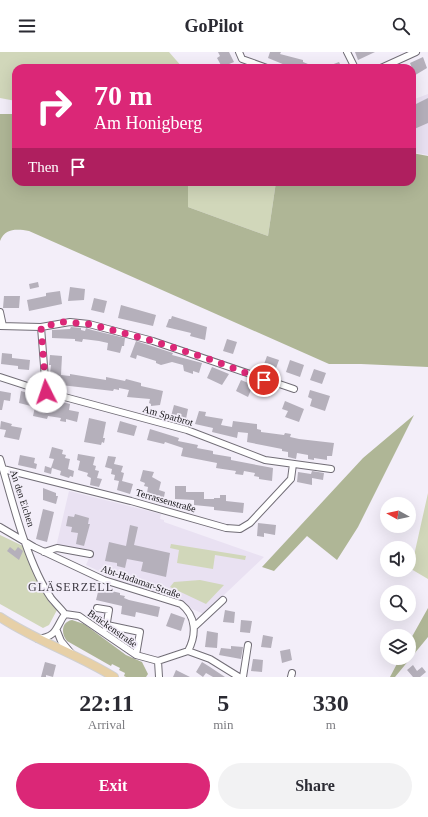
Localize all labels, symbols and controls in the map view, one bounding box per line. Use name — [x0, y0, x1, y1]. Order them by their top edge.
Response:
icon: menu — [16, 15, 38, 37]
icon: search — [390, 15, 412, 37]
text: GoPilot — [185, 16, 244, 36]
icon: right — [28, 80, 80, 132]
text: 70 m — [94, 80, 152, 111]
text: Am Honigberg — [94, 113, 202, 133]
icon: arrive — [67, 156, 89, 178]
text: Then — [28, 159, 59, 175]
pin — [247, 363, 281, 397]
icon: arrive — [253, 369, 275, 391]
position arrow — [25, 371, 67, 413]
street label: Am Sparbrot — [141, 403, 195, 428]
street label: An den Eichen — [8, 468, 37, 528]
street label: Terrassenstraße — [135, 487, 198, 514]
north arrow — [380, 497, 416, 533]
map controls — [380, 497, 416, 665]
button: sound — [380, 541, 416, 577]
street label: Abt-Hadamar-Straße — [99, 563, 183, 600]
district label: GLÄSERZELL — [28, 580, 114, 594]
button: search — [380, 585, 416, 621]
street label: Brückenstraße — [86, 607, 140, 650]
button: layers — [380, 629, 416, 665]
text: 22:11 — [79, 690, 134, 716]
text: 5 — [217, 690, 229, 716]
text: 330 — [313, 690, 349, 716]
text: Arrival — [88, 717, 125, 732]
text: min — [213, 717, 233, 732]
text: m — [326, 717, 336, 732]
button: Exit — [16, 763, 210, 809]
button: Share — [218, 763, 412, 809]

